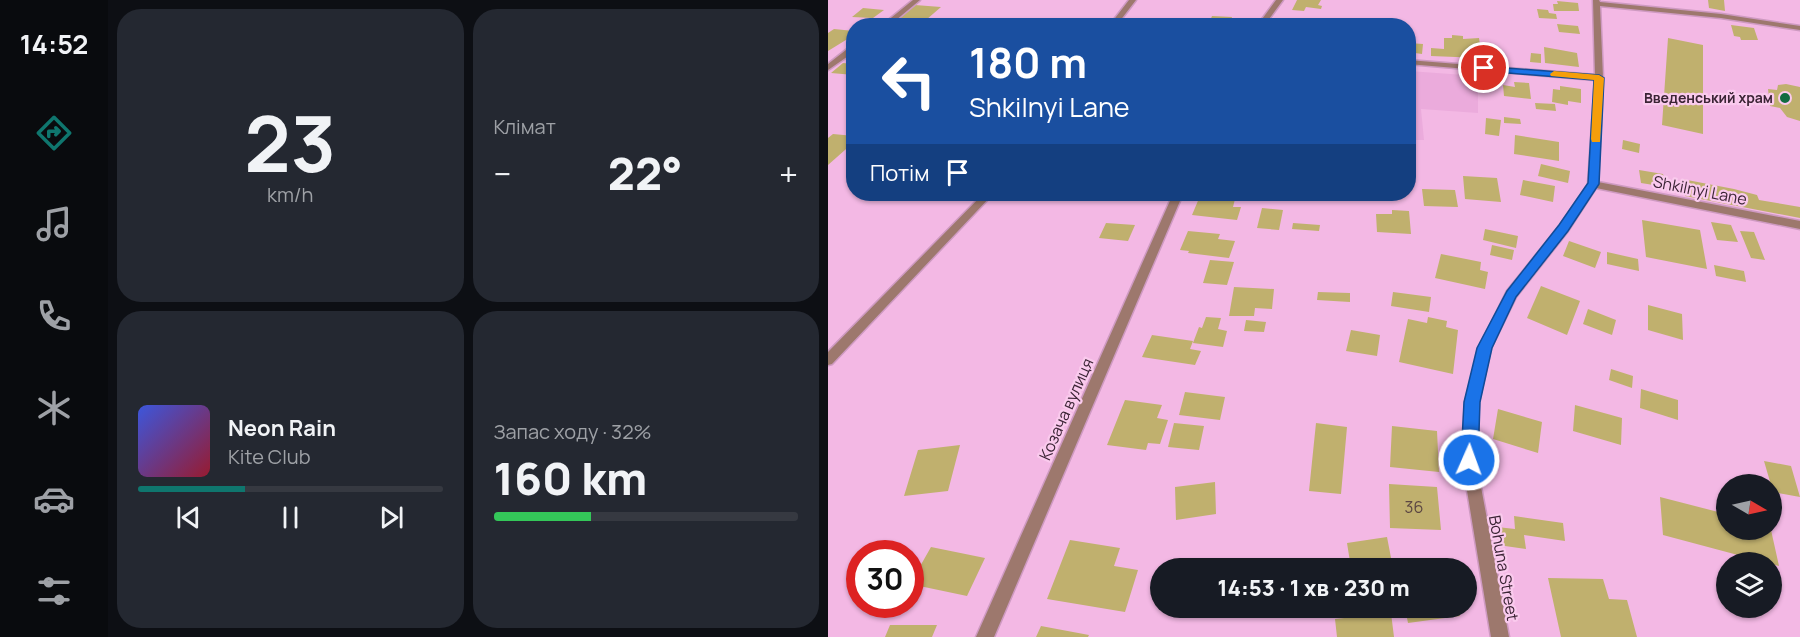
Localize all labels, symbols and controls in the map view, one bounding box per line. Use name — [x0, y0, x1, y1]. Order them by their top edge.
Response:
text: 14:52 — [20, 25, 88, 62]
text: 180 m — [969, 33, 1087, 91]
icon: left — [870, 42, 948, 120]
pin — [1458, 42, 1509, 93]
icon: arrive — [1467, 51, 1500, 84]
text: Shkilnyi Lane — [969, 88, 1130, 125]
place label: Введенський храм — [1644, 88, 1773, 107]
text: 23 — [244, 89, 336, 195]
marker: Введенський храм — [1778, 91, 1792, 105]
icon: directions — [33, 112, 75, 154]
text: Клімат — [494, 113, 556, 140]
text: 22° — [608, 142, 682, 204]
text: − — [494, 151, 511, 196]
text: + — [779, 151, 798, 196]
icon: arrive — [941, 156, 974, 189]
text: Потім — [870, 158, 929, 188]
street label: Shkilnyi Lane — [1651, 170, 1749, 210]
text: km/h — [267, 181, 314, 208]
icon: music — [33, 203, 75, 245]
icon: phone — [33, 295, 75, 337]
street label: Козача вулиця — [1034, 354, 1098, 464]
icon: climate — [33, 387, 75, 429]
text: Neon Rain — [228, 413, 336, 443]
text: Запас ходу · 32% — [494, 418, 652, 445]
position arrow — [1437, 428, 1501, 492]
text: Kite Club — [228, 443, 311, 470]
text: 160 km — [494, 447, 647, 509]
north arrow — [1716, 474, 1782, 540]
map controls — [1716, 474, 1782, 618]
icon: car — [33, 478, 75, 520]
house number: 36 — [1405, 496, 1423, 518]
icon: previous — [172, 501, 205, 534]
icon: pause — [274, 501, 307, 534]
icon: next — [375, 501, 408, 534]
street label: Bohuna Street — [1484, 513, 1524, 623]
speed limit sign: 30 — [846, 540, 924, 618]
button: layers — [1716, 552, 1782, 618]
icon: filters — [33, 570, 75, 612]
text: 14:53 · 1 хв · 230 m — [1217, 573, 1410, 603]

